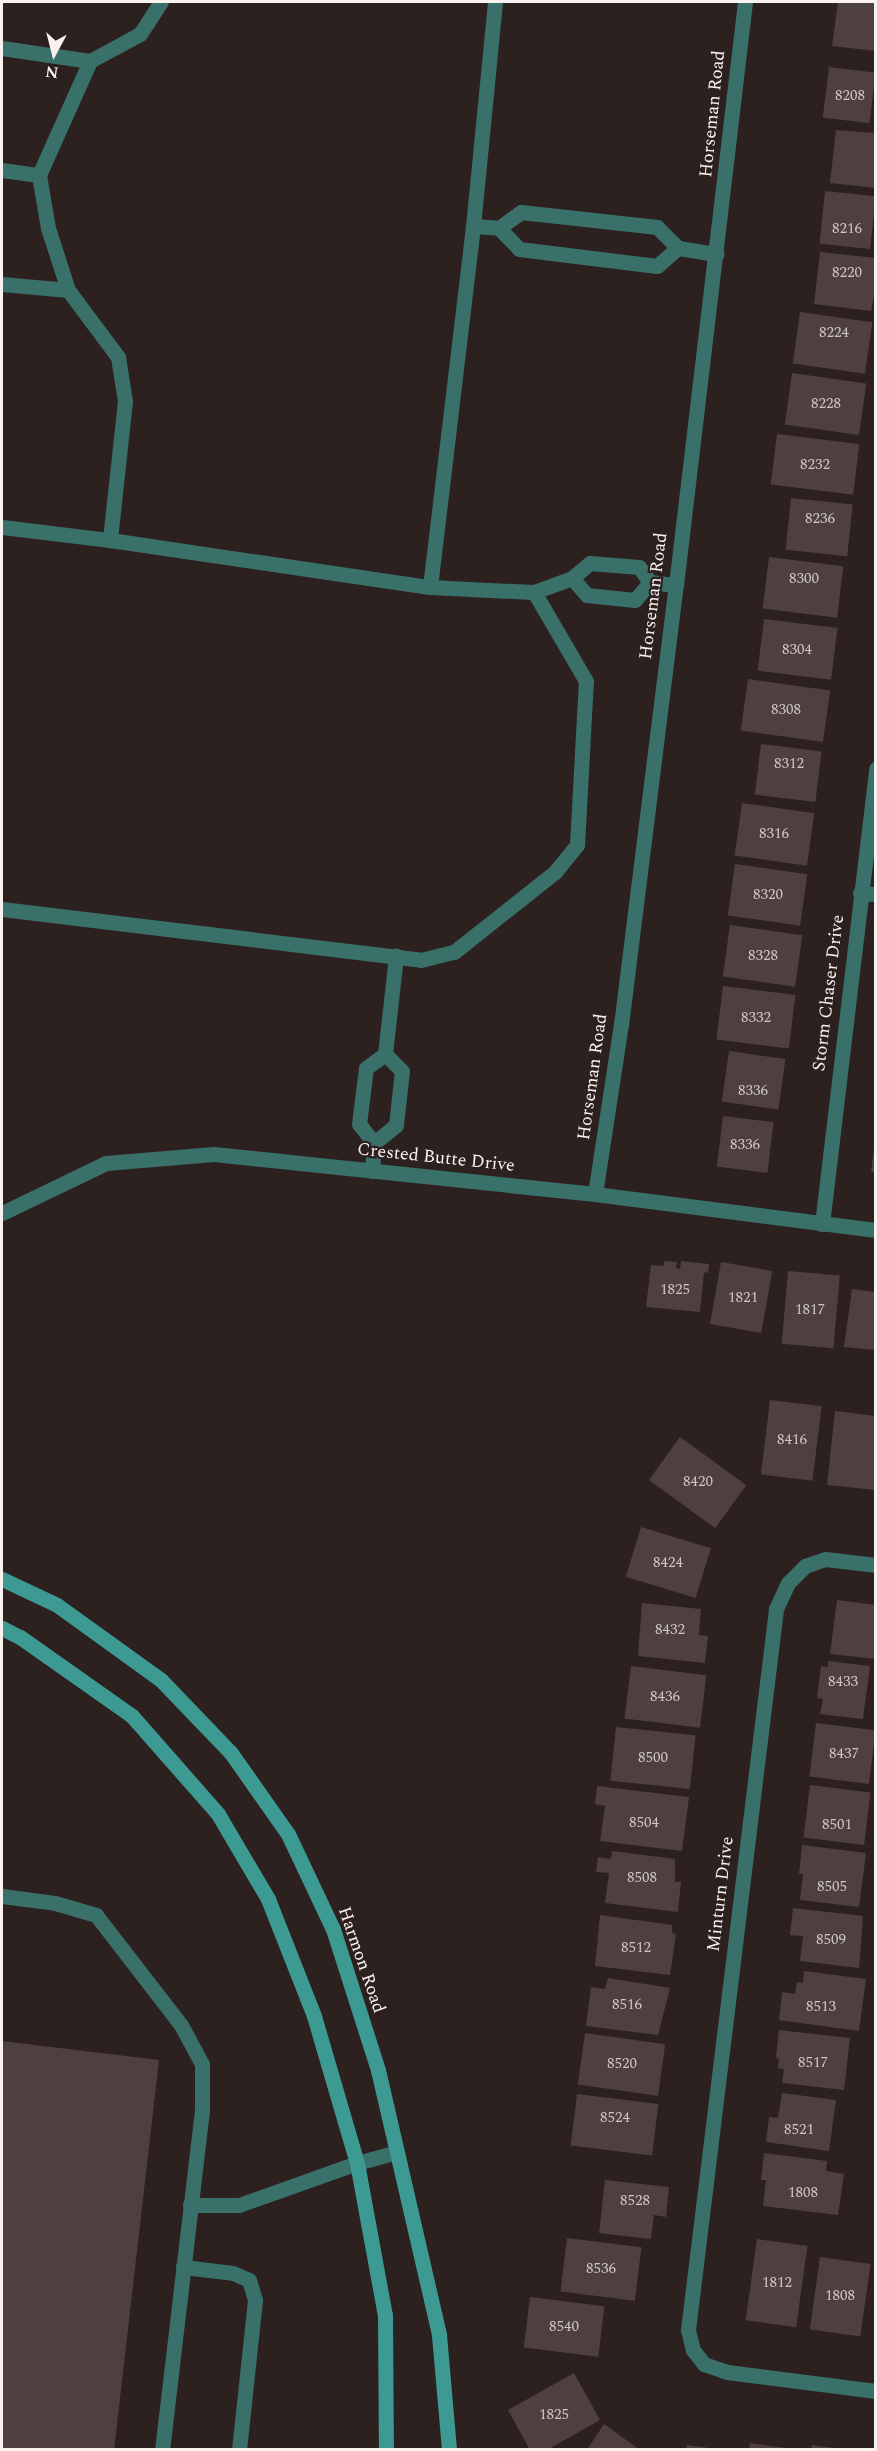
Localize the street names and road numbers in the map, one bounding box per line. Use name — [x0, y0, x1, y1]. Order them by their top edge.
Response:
street label: Horseman Road — [696, 49, 730, 179]
street label: Horseman Road — [636, 531, 672, 661]
street label: Storm Chaser Drive — [809, 914, 849, 1072]
street label: Horseman Road — [573, 1012, 613, 1142]
street label: Crested Butte Drive — [356, 1139, 516, 1177]
street label: Minturn Drive — [703, 1835, 739, 1953]
street label: Harmon Road — [333, 1904, 389, 2016]

